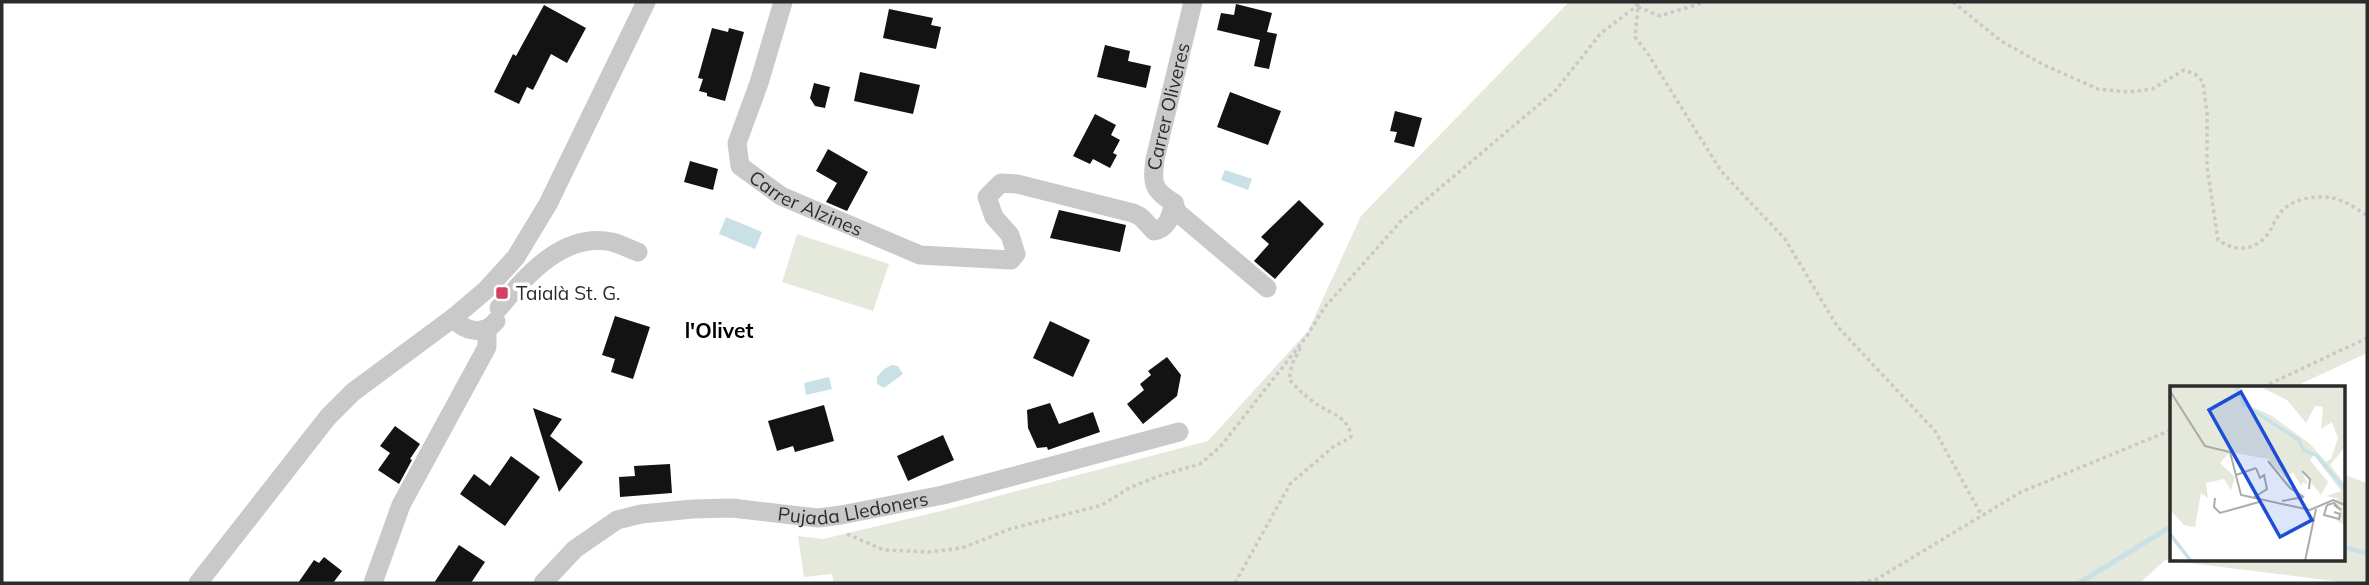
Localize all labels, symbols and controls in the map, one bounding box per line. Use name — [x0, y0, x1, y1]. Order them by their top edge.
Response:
street label: Carrer Oliveres — [1142, 40, 1195, 172]
street label: Carrer Alzines — [745, 165, 866, 241]
place label: Taialà St. G. — [516, 281, 620, 305]
marker: Taialà St. G. — [494, 285, 510, 301]
district label: l'Olivet — [685, 317, 753, 343]
inset map — [2170, 386, 2344, 560]
street label: Pujada Lledoners — [776, 486, 930, 530]

